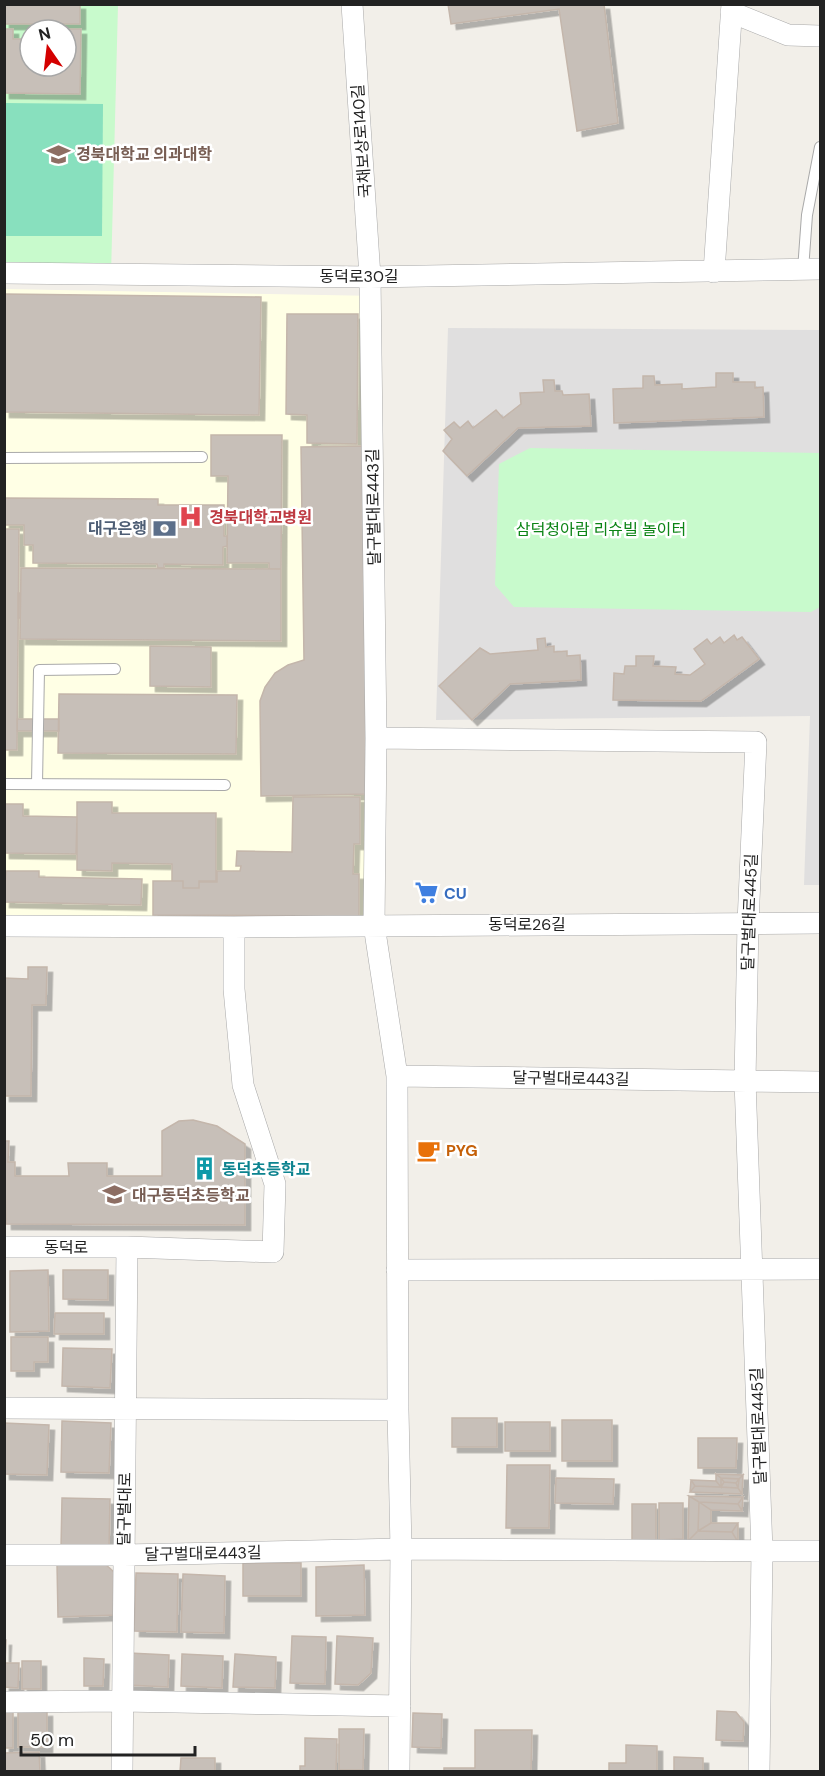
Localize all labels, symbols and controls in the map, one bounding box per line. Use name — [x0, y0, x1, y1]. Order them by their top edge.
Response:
north arrow — [18, 18, 78, 78]
text: N — [36, 22, 53, 46]
street label: 국채보상로140길 — [347, 83, 376, 199]
school or university icon: 경북대학교 의과대학 — [45, 141, 71, 167]
place label: 경북대학교 의과대학 — [76, 144, 213, 165]
street label: 동덕로30길 — [319, 266, 399, 287]
street label: 달구벌대로443길 — [362, 448, 385, 566]
hospital icon: 경북대학교병원 — [178, 504, 204, 530]
place label: 경북대학교병원 — [209, 507, 312, 528]
bank icon: 대구은행 — [152, 515, 178, 541]
place label: 대구은행 — [88, 518, 147, 539]
park label: 삼덕청아람 리슈빌 놀이터 — [516, 519, 686, 540]
street label: 달구벌대로445길 — [737, 853, 762, 971]
supermarket icon: CU — [413, 880, 439, 906]
place label: CU — [444, 883, 467, 904]
street label: 동덕로26길 — [488, 914, 566, 935]
street label: 달구벌대로443길 — [512, 1067, 630, 1090]
cafe icon: PYG — [415, 1137, 441, 1163]
place label: PYG — [446, 1140, 478, 1161]
building icon: 동덕초등학교 — [191, 1156, 217, 1182]
place label: 동덕초등학교 — [222, 1159, 311, 1180]
school or university icon: 대구동덕초등학교 — [101, 1182, 127, 1208]
place label: 대구동덕초등학교 — [132, 1185, 250, 1206]
street label: 동덕로 — [44, 1237, 88, 1258]
street label: 달구벌대로445길 — [746, 1367, 771, 1485]
street label: 달구벌대로 — [113, 1472, 136, 1546]
street label: 달구벌대로443길 — [144, 1542, 262, 1565]
scale bar — [21, 1719, 195, 1757]
text: 50 m — [30, 1728, 74, 1752]

